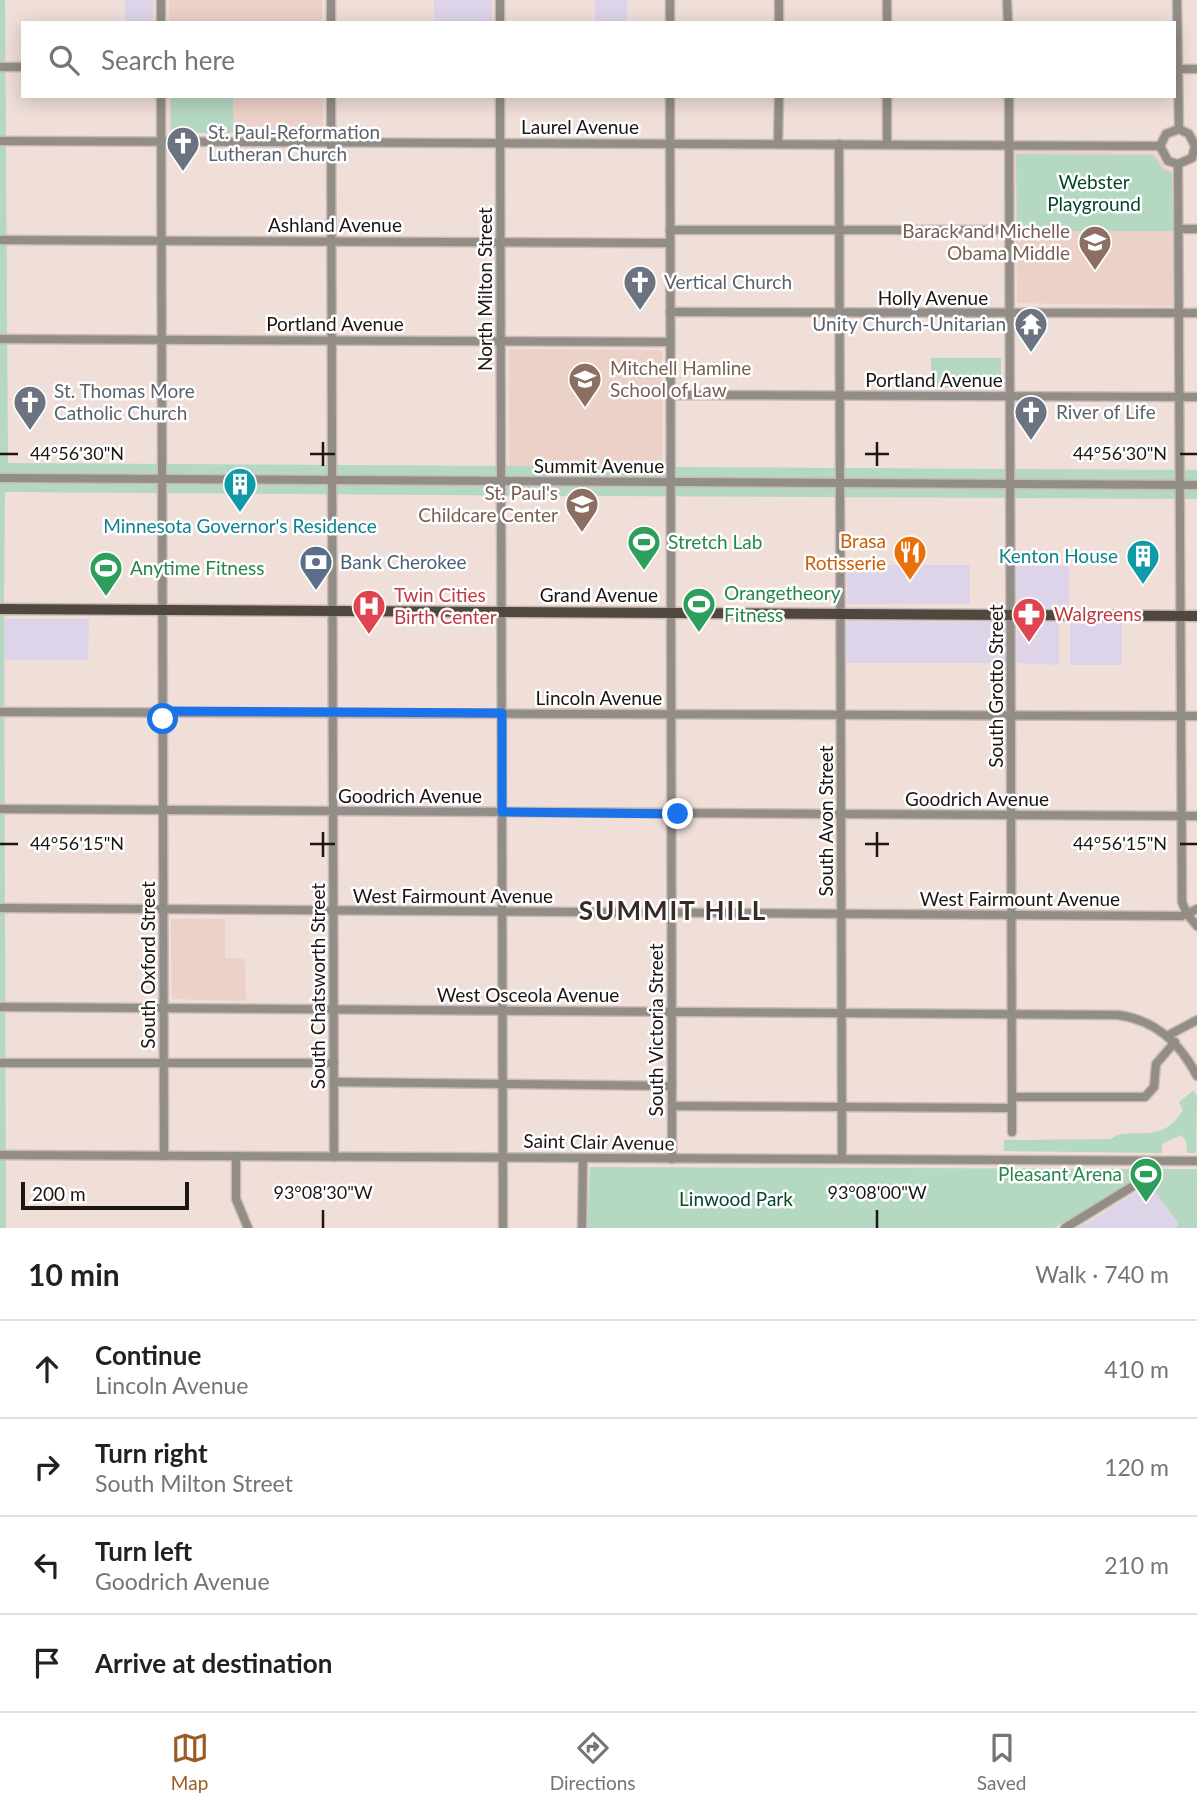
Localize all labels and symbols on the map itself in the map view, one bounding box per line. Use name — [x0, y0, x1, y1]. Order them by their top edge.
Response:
street label: Laurel Avenue — [521, 115, 639, 138]
place label: St. Paul-Reformation Lutheran Church — [208, 120, 380, 165]
church icon: St. Paul-Reformation Lutheran Church — [164, 124, 202, 173]
park label: Webster Playground — [1047, 170, 1141, 215]
street label: North Milton Street — [473, 207, 496, 371]
street label: Ashland Avenue — [268, 213, 402, 236]
place label: Barack and Michelle Obama Middle — [902, 219, 1070, 264]
school or university icon: Barack and Michelle Obama Middle — [1076, 223, 1114, 272]
church icon: Vertical Church — [621, 263, 659, 312]
place label: Vertical Church — [664, 270, 792, 293]
street label: Holly Avenue — [878, 286, 988, 309]
temple icon: Unity Church-Unitarian — [1012, 305, 1050, 354]
street label: Portland Avenue — [266, 312, 404, 335]
place label: Unity Church-Unitarian — [812, 312, 1006, 335]
place label: Mitchell Hamline School of Law — [610, 356, 751, 401]
school or university icon: Mitchell Hamline School of Law — [566, 360, 604, 409]
street label: Portland Avenue — [865, 368, 1003, 391]
place label: St. Thomas More Catholic Church — [54, 379, 195, 424]
church icon: St. Thomas More Catholic Church — [11, 383, 49, 432]
church icon: River of Life — [1012, 393, 1050, 442]
place label: River of Life — [1056, 400, 1156, 423]
text: 44°56'30"N — [30, 442, 124, 464]
text: 44°56'30"N — [1073, 442, 1167, 464]
street label: Summit Avenue — [534, 454, 664, 477]
building icon: Minnesota Governor's Residence — [221, 465, 259, 514]
place label: St. Paul's Childcare Center — [418, 481, 558, 526]
school or university icon: St. Paul's Childcare Center — [563, 485, 601, 534]
place label: Minnesota Governor's Residence — [103, 514, 377, 537]
sports icon: Stretch Lab — [625, 523, 663, 572]
place label: Brasa Rotisserie — [804, 529, 886, 574]
place label: Stretch Lab — [668, 530, 762, 553]
restaurant icon: Brasa Rotisserie — [891, 533, 929, 582]
building icon: Kenton House — [1124, 537, 1162, 586]
bank icon: Bank Cherokee — [297, 543, 335, 592]
place label: Kenton House — [999, 544, 1118, 567]
sports icon: Anytime Fitness — [87, 549, 125, 598]
place label: Bank Cherokee — [340, 550, 467, 573]
place label: Anytime Fitness — [130, 556, 264, 579]
place label: Orangetheory Fitness — [724, 581, 841, 626]
place label: Twin Cities Birth Center — [394, 583, 497, 628]
street label: Grand Avenue — [540, 583, 658, 606]
sports icon: Orangetheory Fitness — [680, 585, 718, 634]
hospital icon: Twin Cities Birth Center — [350, 587, 388, 636]
pharmacy icon: Walgreens — [1010, 595, 1048, 644]
place label: Walgreens — [1054, 602, 1142, 625]
street label: South Grotto Street — [984, 604, 1007, 768]
street label: Lincoln Avenue — [536, 686, 662, 709]
route start — [147, 703, 178, 734]
street label: South Avon Street — [814, 745, 837, 897]
street label: Goodrich Avenue — [338, 784, 482, 807]
street label: Goodrich Avenue — [905, 787, 1049, 810]
route end — [662, 798, 693, 829]
text: 44°56'15"N — [30, 832, 124, 854]
text: 44°56'15"N — [1073, 832, 1167, 854]
street label: South Oxford Street — [136, 881, 159, 1049]
street label: South Chatsworth Street — [306, 883, 329, 1089]
street label: West Fairmount Avenue — [353, 884, 553, 907]
street label: West Fairmount Avenue — [920, 887, 1120, 910]
district label: SUMMIT HILL — [579, 894, 767, 926]
street label: South Victoria Street — [644, 943, 667, 1117]
street label: West Osceola Avenue — [437, 983, 619, 1006]
street label: Saint Clair Avenue — [523, 1129, 675, 1154]
sports icon: Pleasant Arena — [1127, 1155, 1165, 1204]
place label: Pleasant Arena — [998, 1162, 1122, 1185]
scale bar — [21, 1179, 189, 1211]
text: 93°08'30"W — [273, 1181, 373, 1203]
text: 93°08'00"W — [827, 1181, 927, 1203]
park label: Linwood Park — [679, 1187, 793, 1210]

